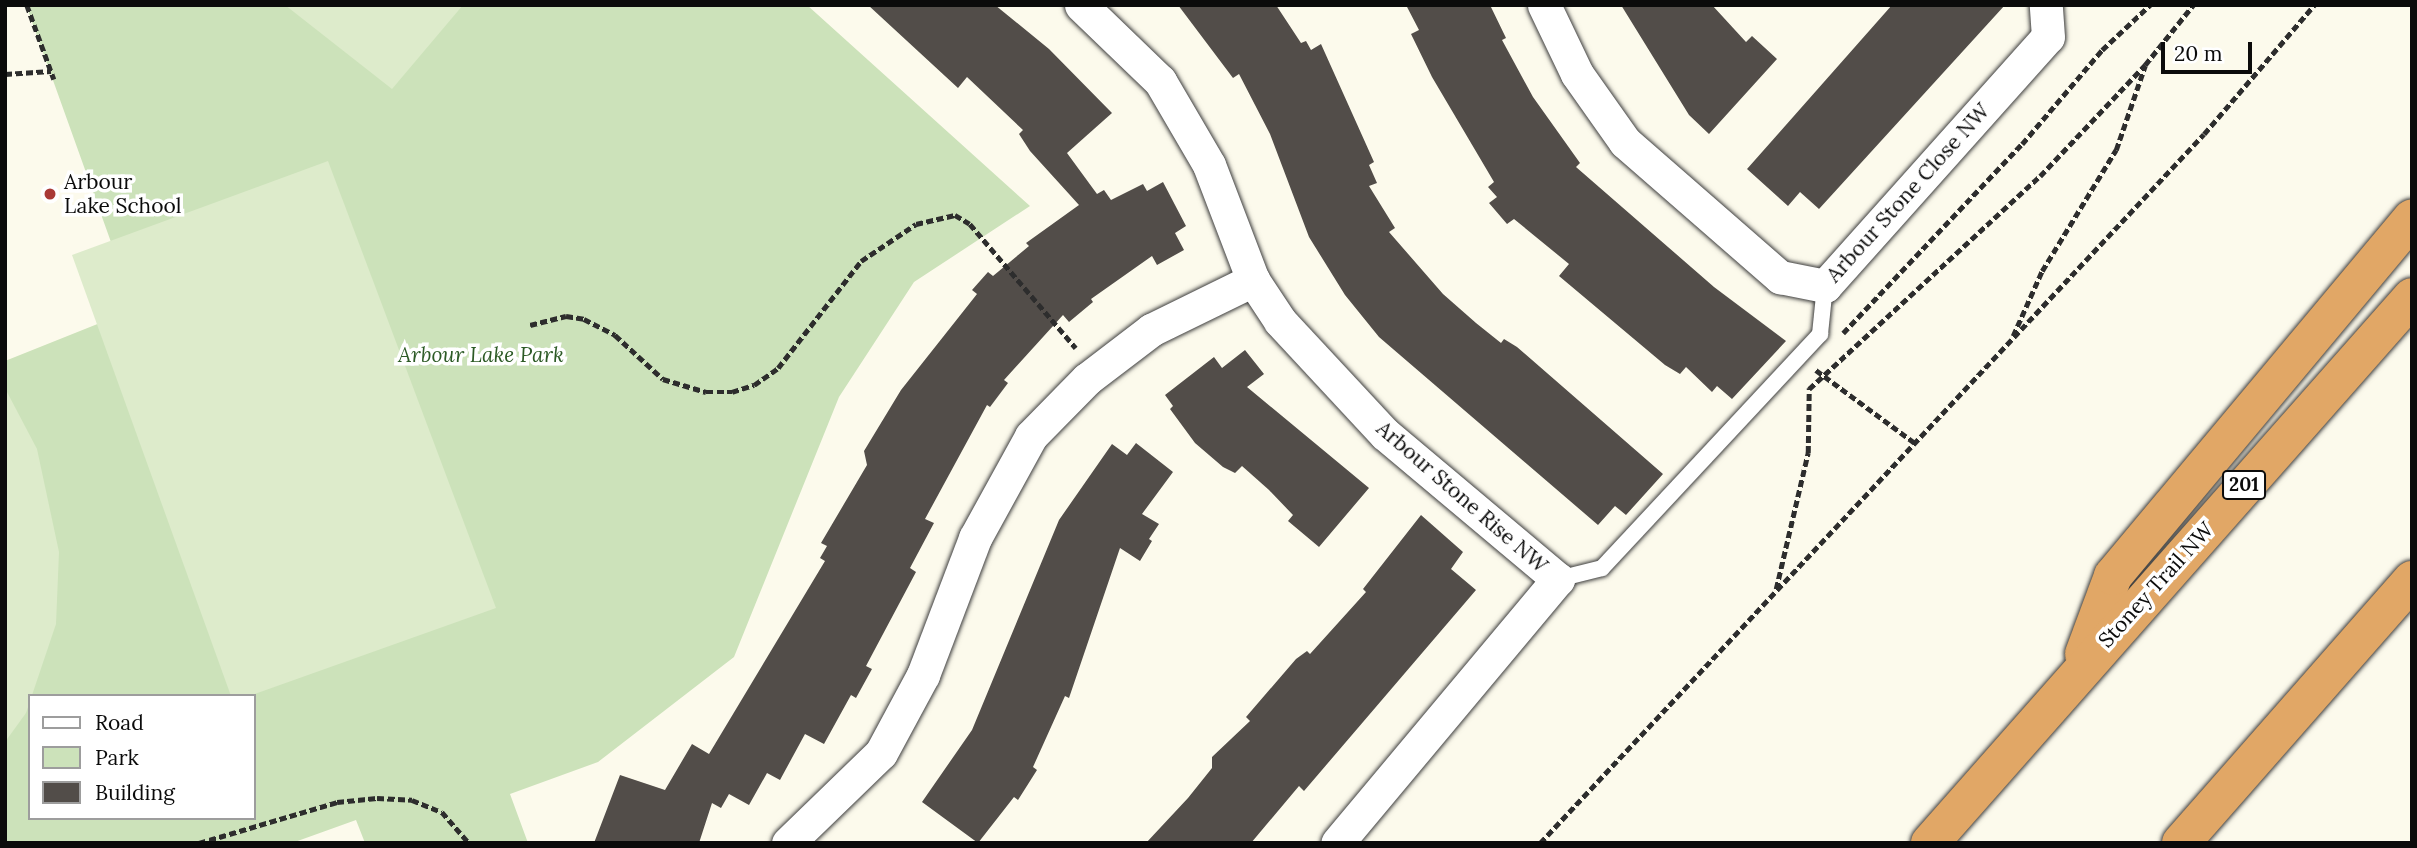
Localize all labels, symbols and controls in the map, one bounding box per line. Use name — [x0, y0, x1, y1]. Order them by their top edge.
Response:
scale bar — [2165, 28, 2256, 72]
text: 20 m — [2174, 40, 2223, 67]
street label: Arbour Stone Close NW — [1821, 98, 1995, 288]
place label: Arbour Lake School — [64, 169, 181, 219]
marker: Arbour Lake School — [42, 186, 58, 202]
park label: Arbour Lake Park — [398, 342, 564, 368]
street label: Arbour Stone Rise NW — [1371, 416, 1553, 578]
road number: 201 — [2221, 470, 2267, 500]
street label: Stoney Trail NW — [2093, 517, 2219, 653]
legend — [28, 694, 256, 820]
text: Road — [95, 709, 144, 736]
text: Park — [95, 744, 139, 771]
text: Building — [95, 779, 175, 806]

